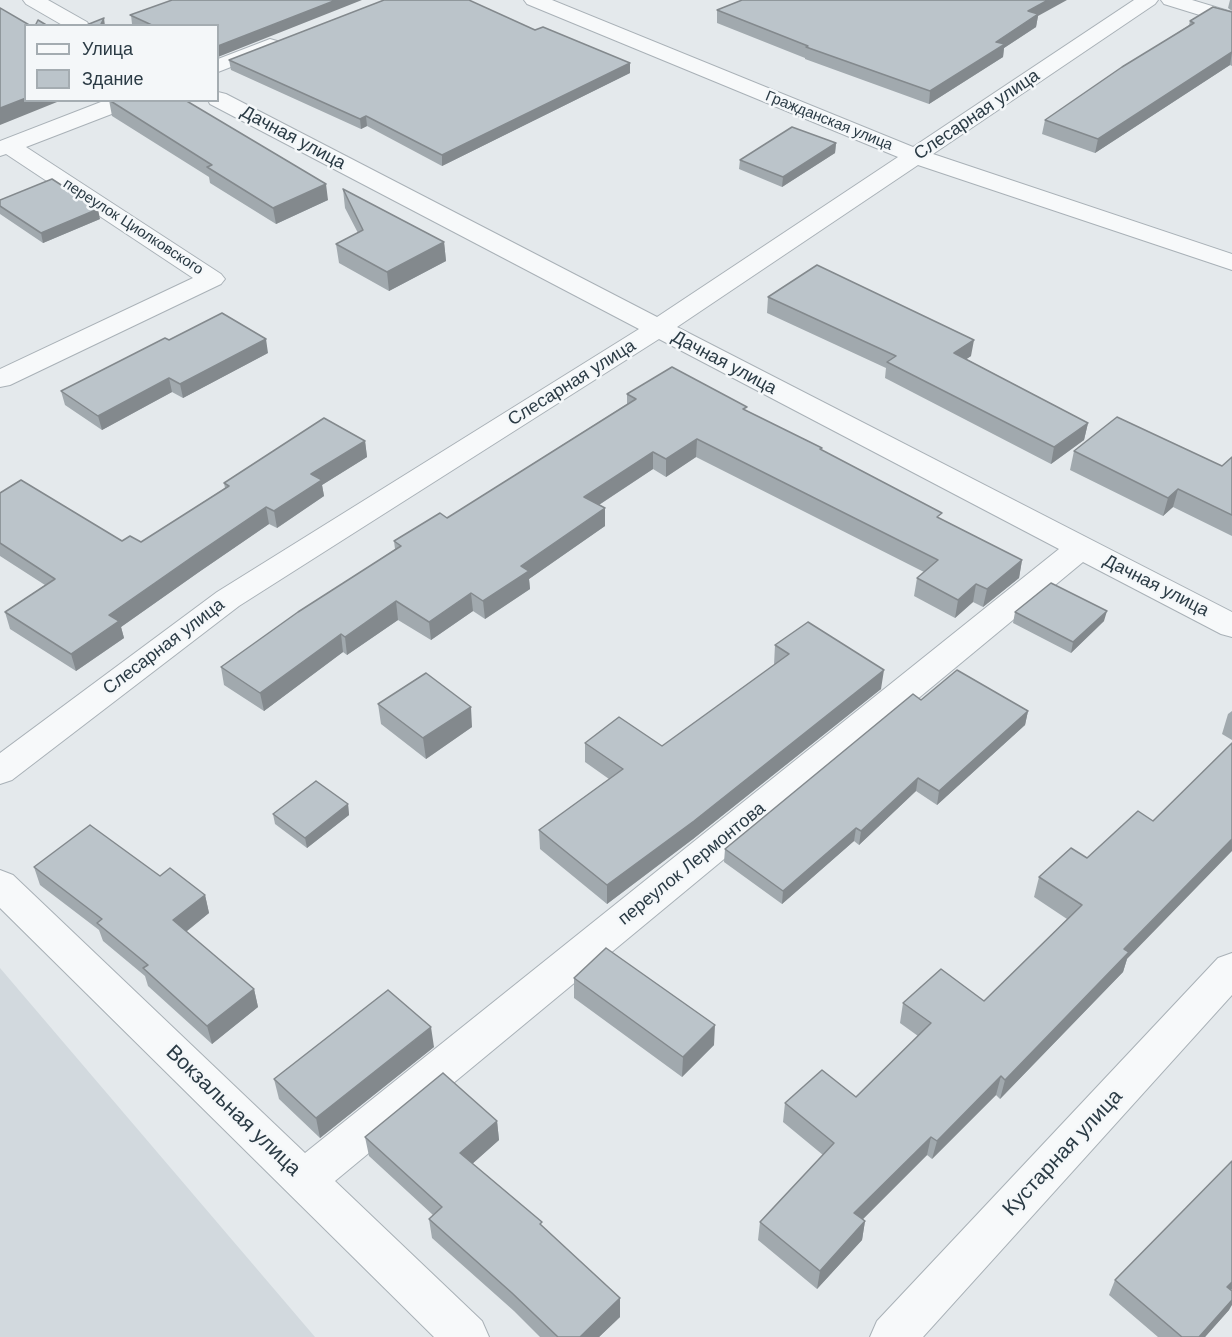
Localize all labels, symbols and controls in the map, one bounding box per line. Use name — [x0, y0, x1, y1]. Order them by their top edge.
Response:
legend — [24, 24, 219, 102]
text: Улица — [82, 39, 133, 59]
street label: Слесарная улица — [910, 65, 1044, 165]
text: Здание — [82, 69, 143, 89]
street label: Гражданская улица — [763, 87, 895, 155]
street label: Дачная улица — [237, 101, 349, 175]
street label: переулок Циолковского — [60, 175, 206, 279]
street label: Дачная улица — [668, 326, 780, 400]
street label: Слесарная улица — [504, 335, 640, 431]
street label: Дачная улица — [1100, 550, 1212, 622]
street label: Слесарная улица — [99, 594, 229, 700]
street label: переулок Лермонтова — [614, 798, 770, 930]
street label: Вокзальная улица — [160, 1040, 306, 1182]
street label: Кустарная улица — [998, 1084, 1128, 1222]

